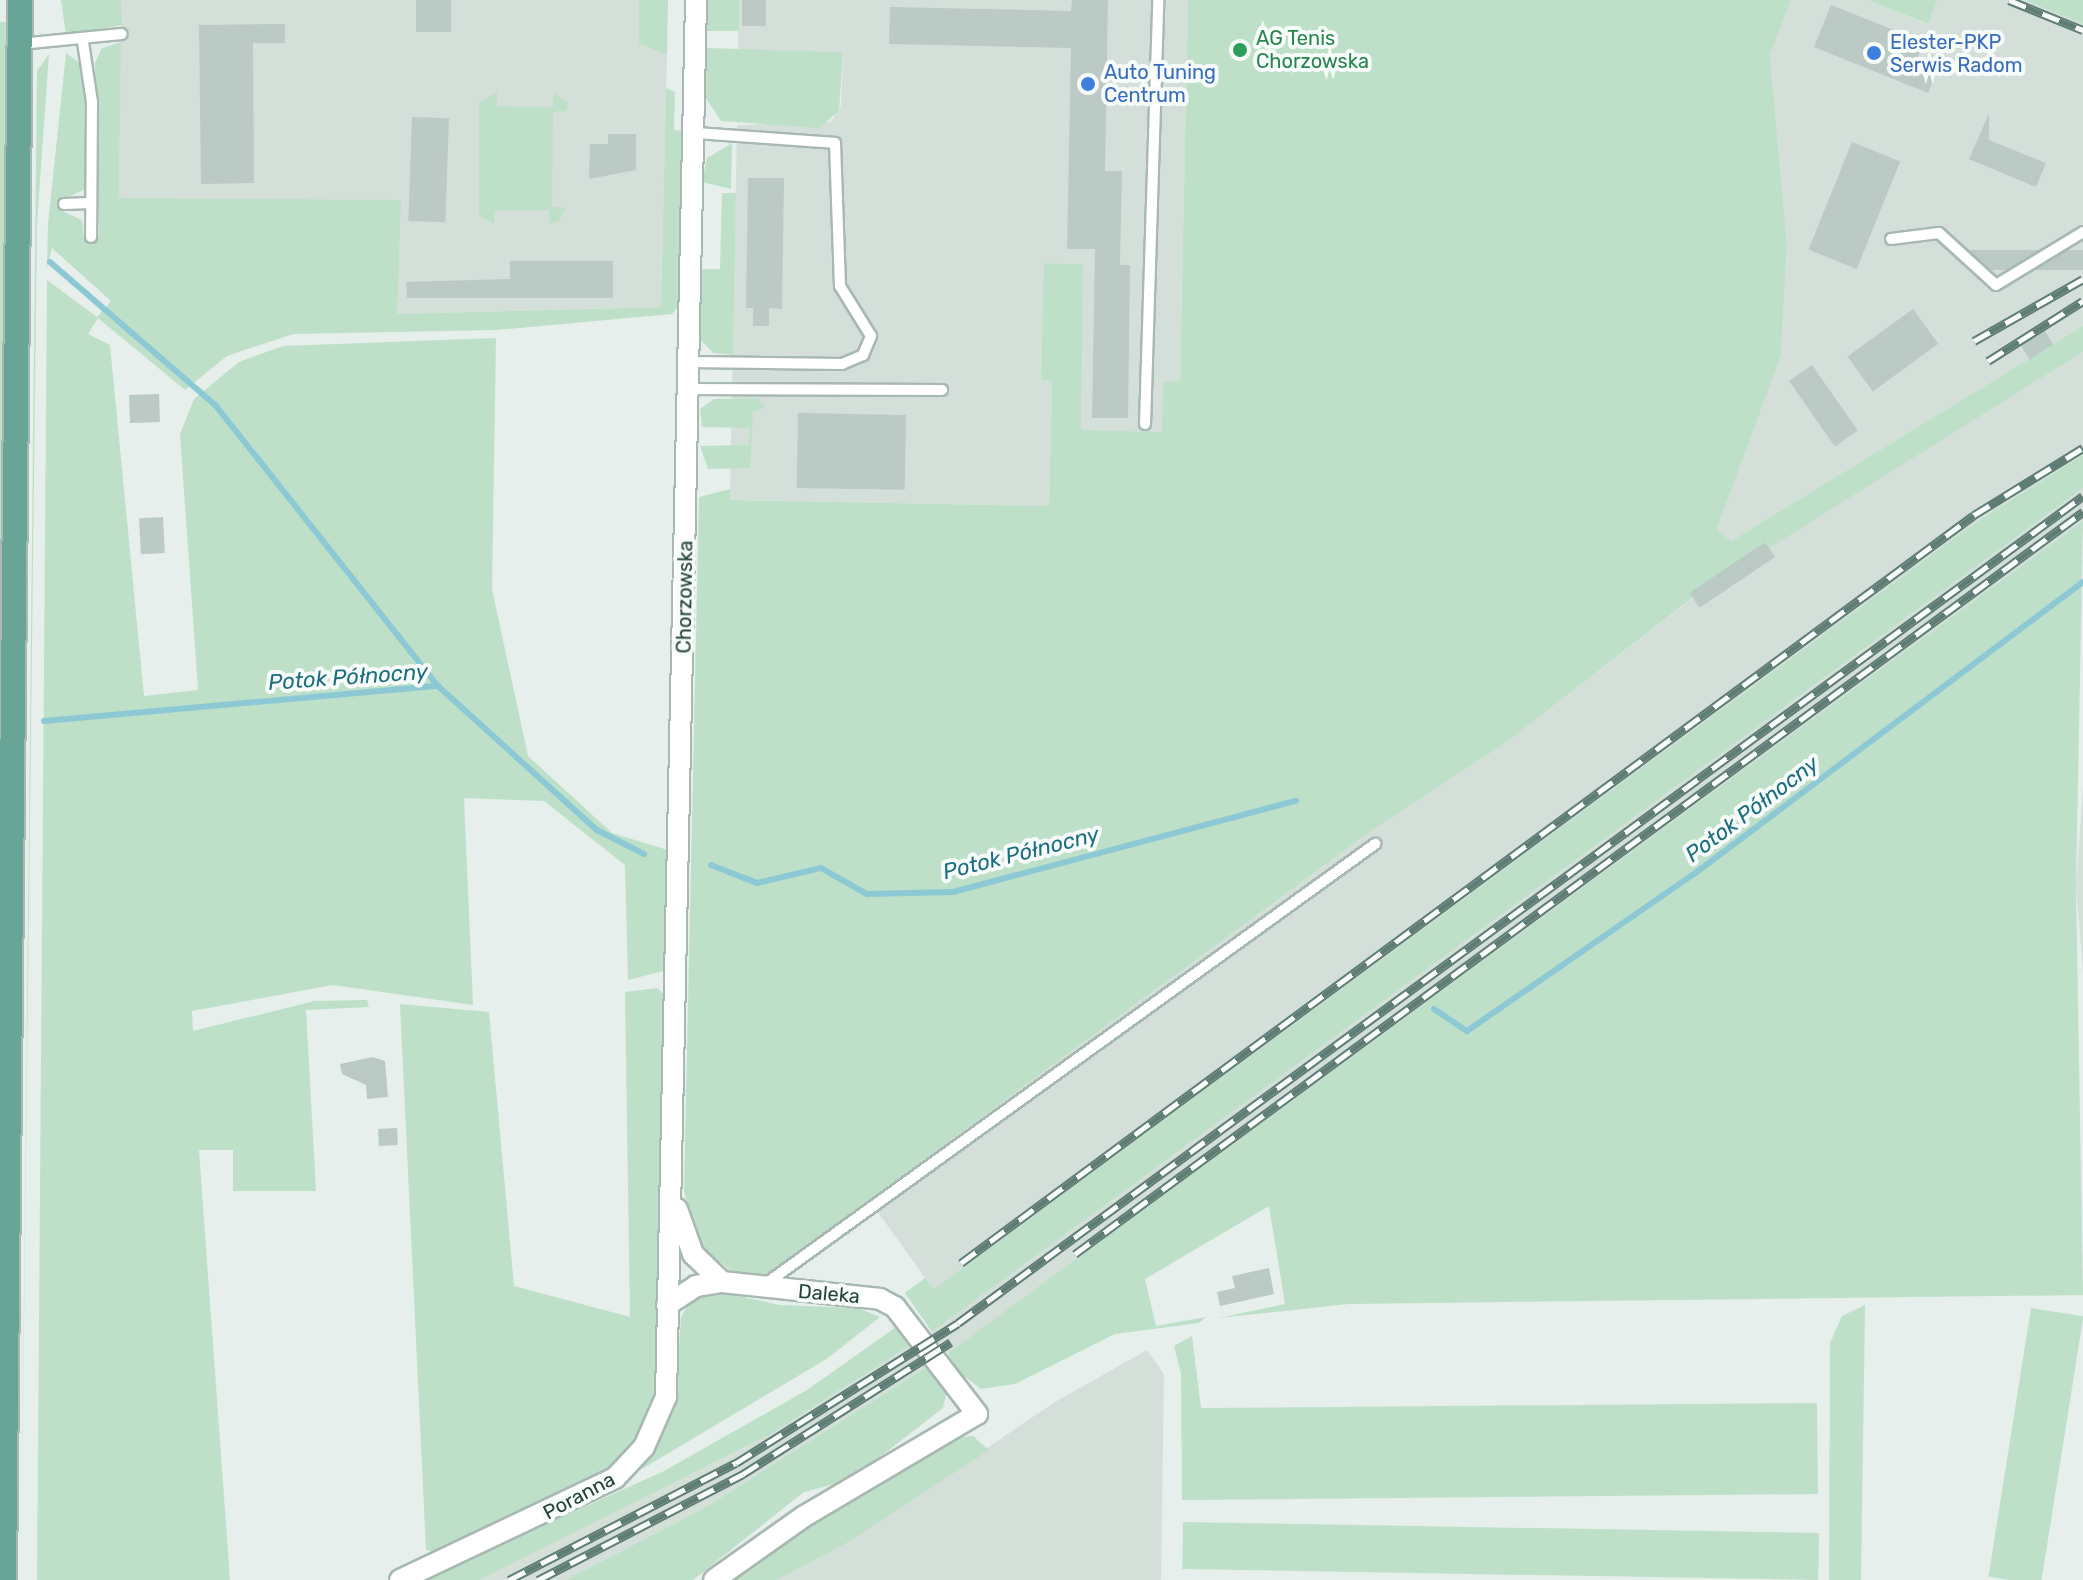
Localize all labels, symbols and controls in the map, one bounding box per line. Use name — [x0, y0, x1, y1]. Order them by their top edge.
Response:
place label: AG Tenis Chorzowska — [1256, 26, 1369, 73]
place label: Elester-PKP Serwis Radom — [1890, 30, 2023, 77]
marker: AG Tenis Chorzowska — [1231, 41, 1249, 59]
marker: Elester-PKP Serwis Radom — [1865, 44, 1883, 62]
place label: Auto Tuning Centrum — [1104, 60, 1217, 107]
marker: Auto Tuning Centrum — [1079, 75, 1097, 93]
street label: Chorzowska — [672, 540, 698, 654]
water label: Potok Północny — [267, 658, 429, 696]
water label: Potok Północny — [1680, 750, 1824, 868]
water label: Potok Północny — [940, 821, 1102, 885]
street label: Daleka — [797, 1279, 861, 1309]
street label: Poranna — [539, 1467, 619, 1525]

